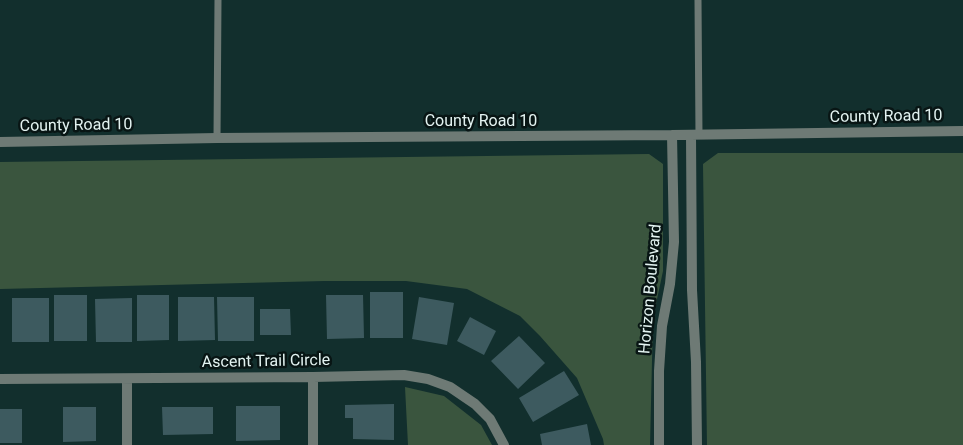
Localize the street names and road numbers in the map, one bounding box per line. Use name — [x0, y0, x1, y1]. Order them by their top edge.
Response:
street label: County Road 10 — [830, 106, 942, 128]
street label: County Road 10 — [425, 112, 537, 132]
street label: County Road 10 — [20, 115, 132, 137]
street label: Horizon Boulevard — [636, 223, 666, 355]
street label: Ascent Trail Circle — [202, 351, 330, 373]

